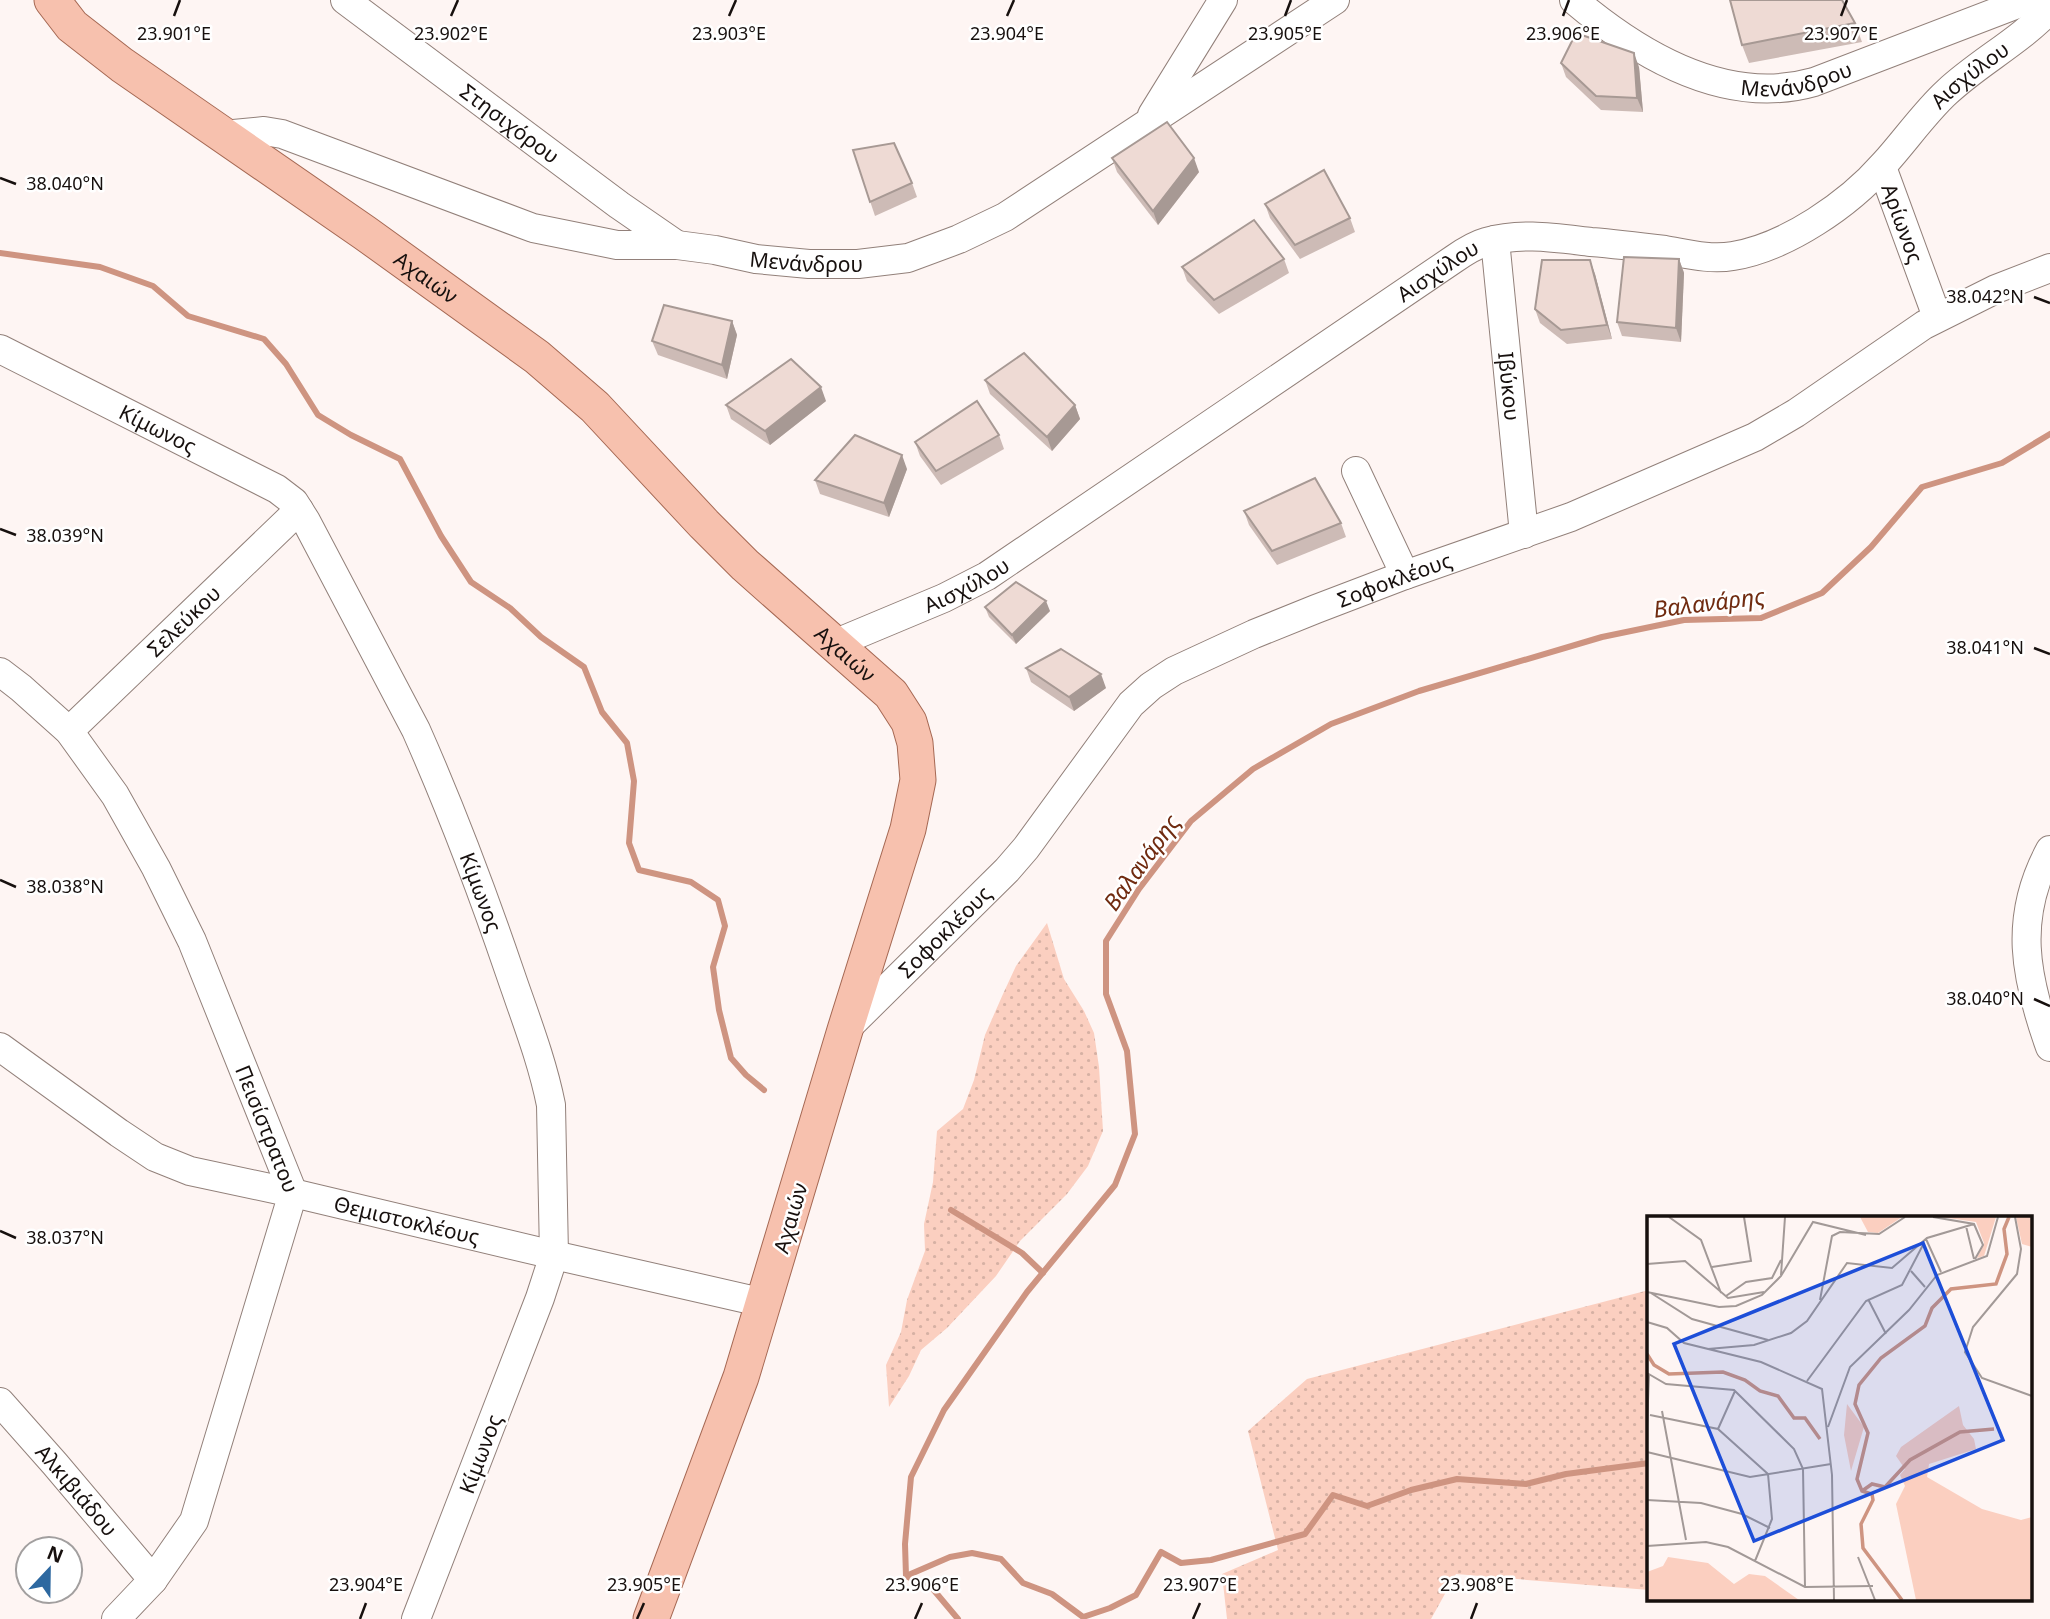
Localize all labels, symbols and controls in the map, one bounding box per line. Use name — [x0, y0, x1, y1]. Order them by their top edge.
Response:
text: 23.901°E — [137, 21, 211, 45]
text: 23.902°E — [414, 21, 488, 45]
text: 23.903°E — [692, 21, 766, 45]
text: 23.904°E — [970, 21, 1044, 45]
text: 23.905°E — [1248, 21, 1322, 45]
text: 23.906°E — [1526, 21, 1600, 45]
text: 23.907°E — [1804, 21, 1878, 45]
street label: Αισχύλου — [1924, 35, 2014, 114]
street label: Μενάνδρου — [1739, 55, 1856, 103]
street label: Στησιχόρου — [455, 77, 565, 170]
text: 38.040°N — [26, 171, 104, 195]
street label: Αρίωνος — [1875, 180, 1930, 267]
street label: Αισχύλου — [1391, 233, 1483, 308]
street label: Μενάνδρου — [749, 244, 863, 278]
street label: Αχαιών — [389, 245, 464, 310]
text: 38.042°N — [1946, 284, 2024, 308]
street label: Ιβύκου — [1492, 351, 1527, 422]
street label: Κίμωνος — [115, 398, 201, 460]
text: 38.039°N — [26, 523, 104, 547]
street label: Σοφοκλέους — [1333, 546, 1455, 614]
street label: Αισχύλου — [919, 551, 1015, 619]
street label: Σελεύκου — [141, 579, 226, 663]
water label: Βαλανάρης — [1652, 579, 1767, 625]
street label: Αχαιών — [809, 619, 882, 688]
text: 38.041°N — [1946, 635, 2024, 659]
water label: Βαλανάρης — [1095, 807, 1187, 917]
street label: Κίμωνος — [454, 848, 509, 936]
text: 38.038°N — [26, 874, 104, 898]
street label: Σοφοκλέους — [892, 879, 997, 984]
text: 38.040°N — [1946, 986, 2024, 1010]
street label: Πεισίστρατου — [229, 1061, 305, 1197]
street label: Αχαιών — [767, 1179, 813, 1257]
street label: Θεμιστοκλέους — [331, 1189, 482, 1251]
inset map — [1647, 1216, 2032, 1602]
text: 38.037°N — [26, 1225, 104, 1249]
street label: Κίμωνος — [452, 1410, 508, 1498]
street label: Αλκιβιάδου — [30, 1438, 124, 1542]
north arrow — [14, 1535, 84, 1605]
text: N — [43, 1539, 67, 1569]
text: 23.904°E — [329, 1572, 403, 1596]
text: 23.905°E — [607, 1572, 681, 1596]
text: 23.906°E — [885, 1572, 959, 1596]
text: 23.907°E — [1163, 1572, 1237, 1596]
text: 23.908°E — [1440, 1572, 1514, 1596]

